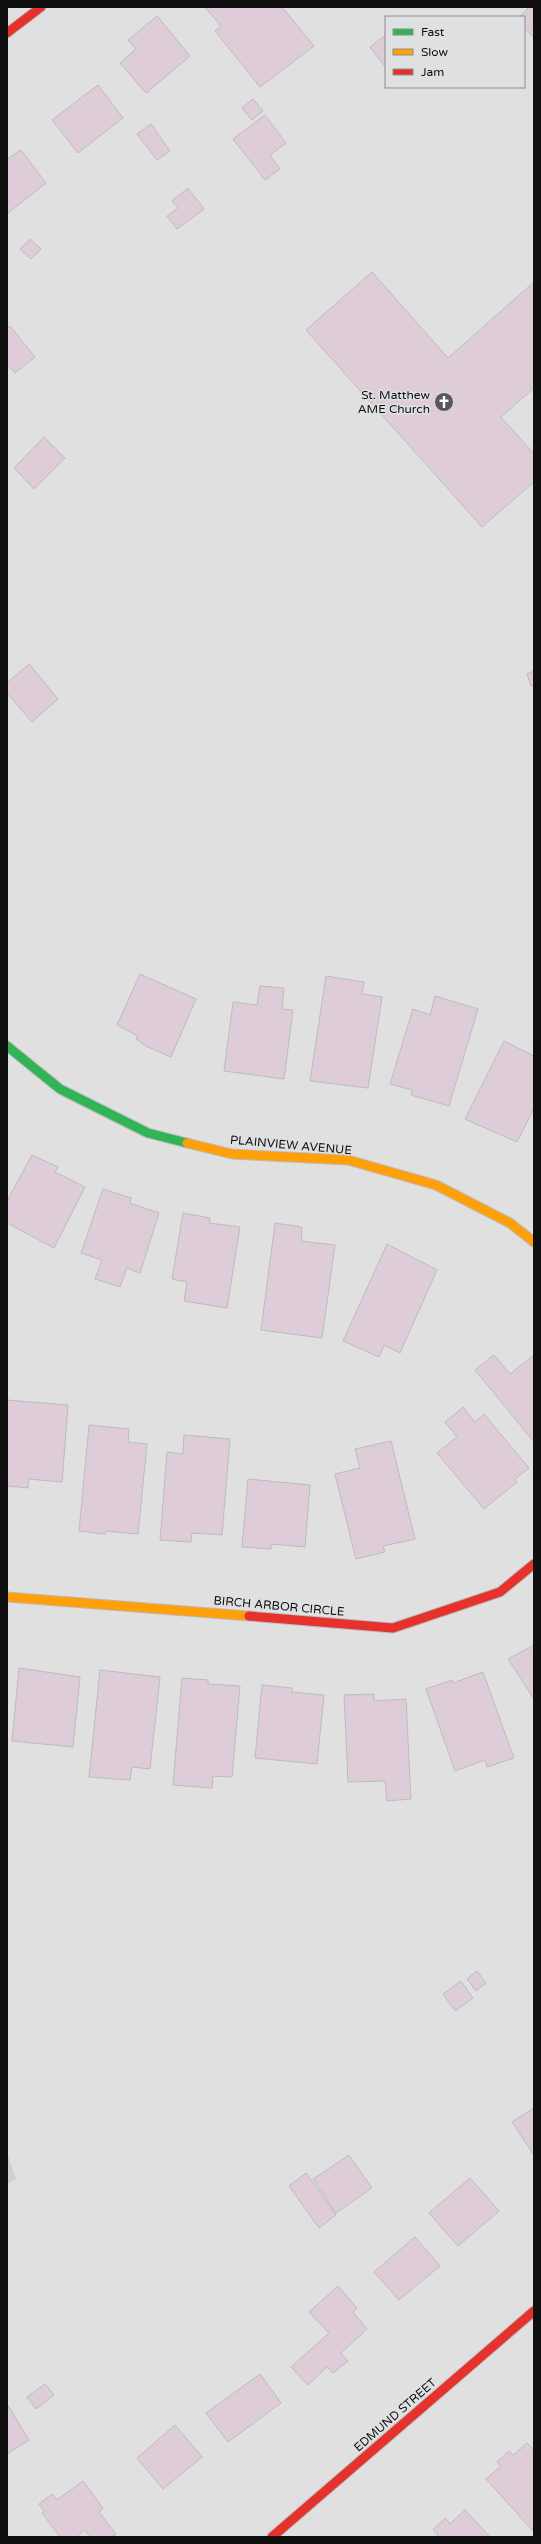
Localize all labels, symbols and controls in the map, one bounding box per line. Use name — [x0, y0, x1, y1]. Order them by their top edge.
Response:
legend — [385, 16, 525, 88]
text: Fast — [421, 25, 445, 39]
text: Slow — [421, 45, 448, 59]
text: Jam — [421, 65, 444, 79]
place label: St. Matthew AME Church — [358, 388, 430, 416]
church icon: St. Matthew AME Church — [433, 391, 455, 413]
street label: PLAINVIEW AVENUE — [230, 1133, 353, 1157]
street label: BIRCH ARBOR CIRCLE — [213, 1593, 345, 1619]
street label: EDMUND STREET — [351, 2375, 440, 2455]

